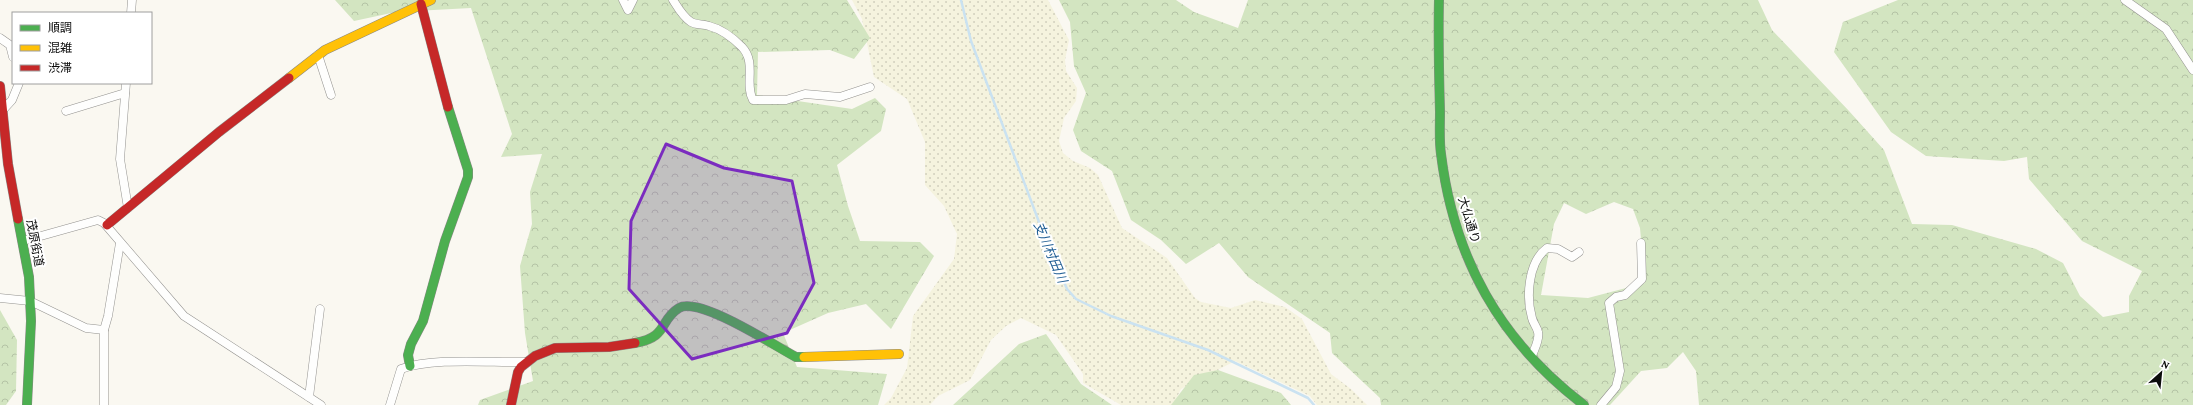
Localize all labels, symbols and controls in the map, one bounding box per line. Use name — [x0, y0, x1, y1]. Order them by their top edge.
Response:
legend — [12, 12, 152, 84]
text: 順調 — [48, 21, 72, 35]
text: 混雑 — [48, 41, 72, 55]
text: 渋滞 — [48, 61, 72, 75]
street label: 大仏通り — [1455, 195, 1483, 245]
street label: 茂原街道 — [24, 218, 46, 268]
water label: 支川村田川 — [1031, 219, 1071, 287]
north arrow — [2141, 353, 2181, 393]
text: N — [2159, 357, 2172, 371]

